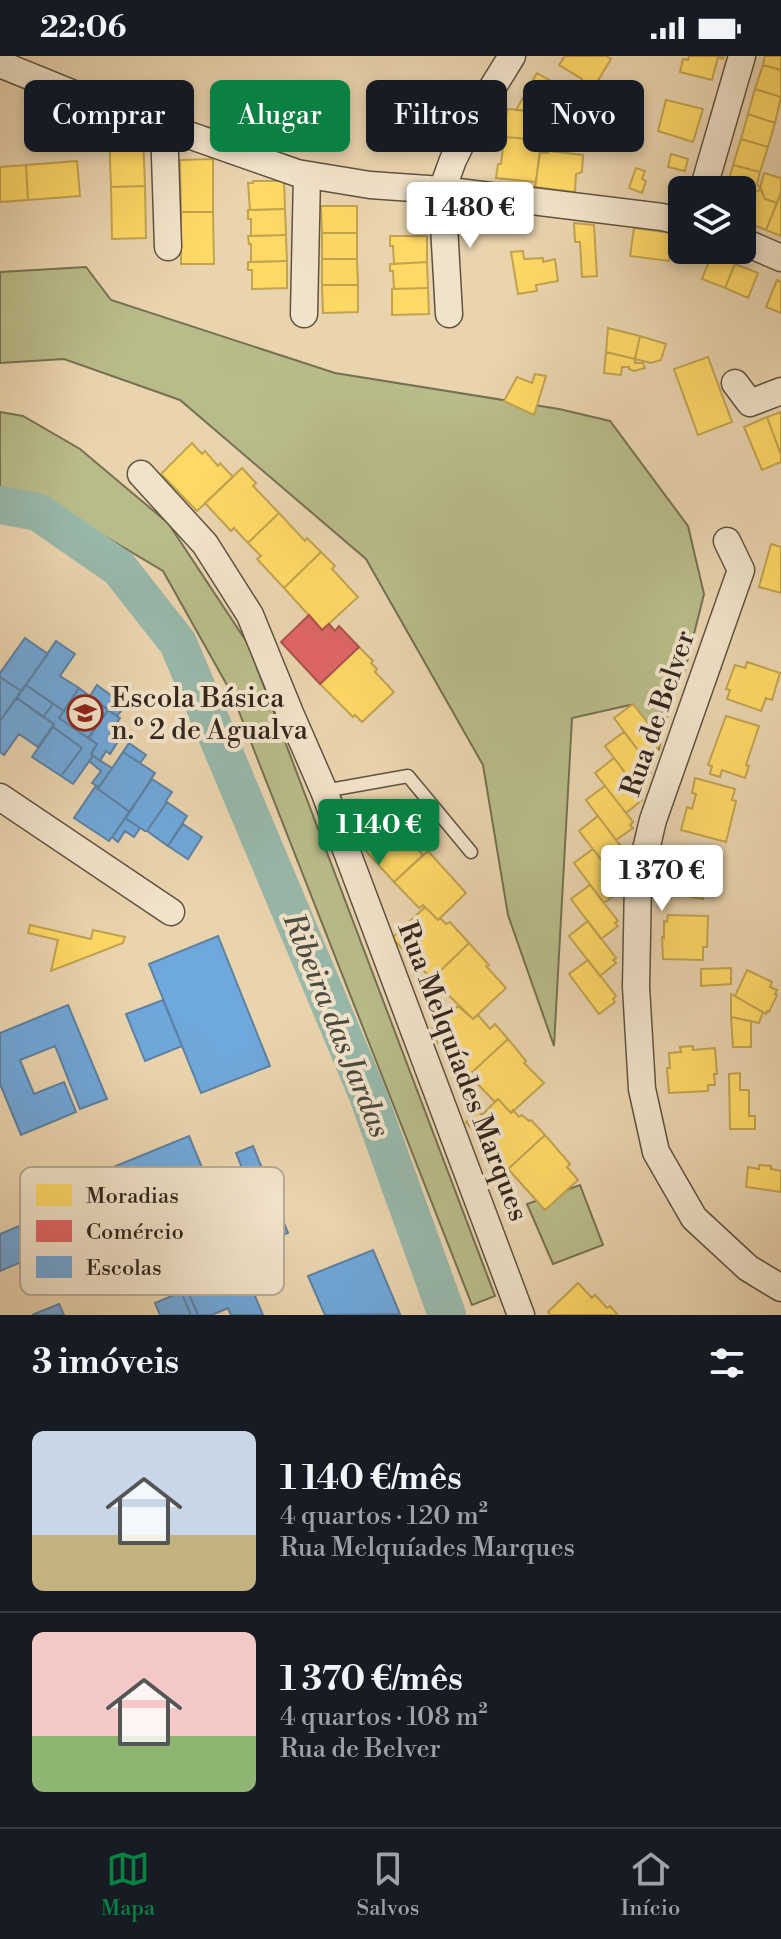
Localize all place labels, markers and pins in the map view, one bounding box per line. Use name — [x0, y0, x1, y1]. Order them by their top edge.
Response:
pin: 1 480 € — [396, 182, 544, 250]
place label: Escola Básica n.º 2 de Agualva — [111, 681, 309, 748]
school or university icon: Escola Básica n.º 2 de Agualva — [66, 694, 104, 732]
pin: 1 140 € — [305, 799, 453, 867]
pin: 1 370 € — [588, 845, 736, 913]

